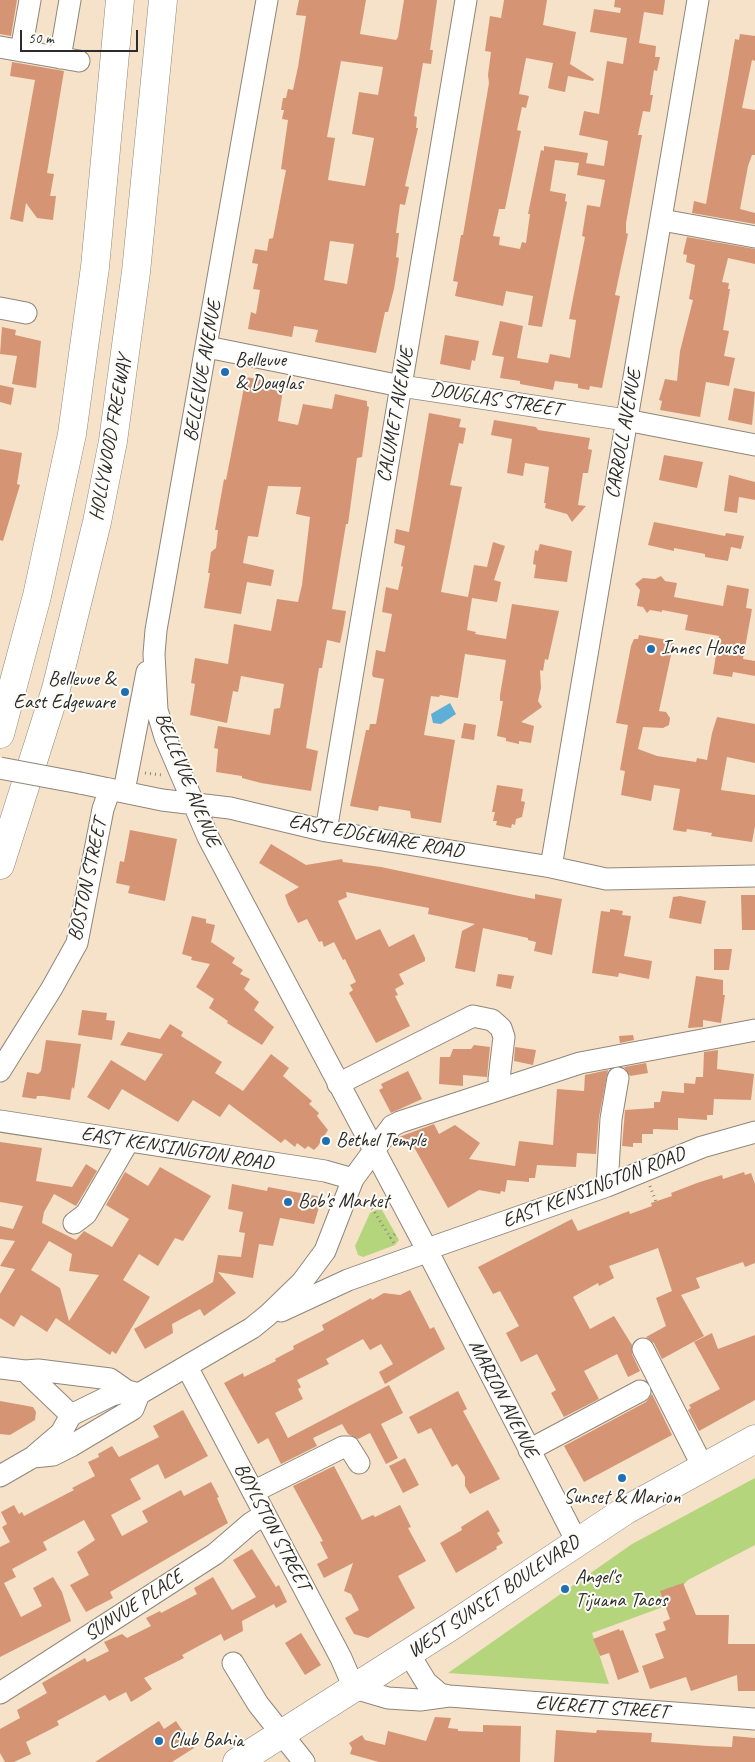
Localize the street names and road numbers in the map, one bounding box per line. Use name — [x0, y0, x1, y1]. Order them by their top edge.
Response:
street label: BELLEVUE AVENUE — [179, 299, 227, 443]
street label: CALUMET AVENUE — [372, 346, 420, 484]
street label: HOLLYWOOD FREEWAY — [85, 354, 137, 522]
street label: CARROLL AVENUE — [601, 368, 647, 500]
street label: DOUGLAS STREET — [429, 378, 563, 422]
street label: BELLEVUE AVENUE — [149, 709, 225, 851]
street label: EAST EDGEWARE ROAD — [287, 810, 465, 864]
street label: BOSTON STREET — [63, 817, 113, 943]
street label: EAST KENSINGTON ROAD — [80, 1122, 274, 1176]
street label: EAST KENSINGTON ROAD — [499, 1142, 689, 1234]
street label: MARION AVENUE — [463, 1336, 543, 1462]
street label: BOYLSTON STREET — [228, 1459, 316, 1595]
street label: WEST SUNSET BOULEVARD — [403, 1530, 585, 1664]
street label: SUNVUE PLACE — [80, 1565, 188, 1647]
street label: EVERETT STREET — [535, 1691, 669, 1725]

